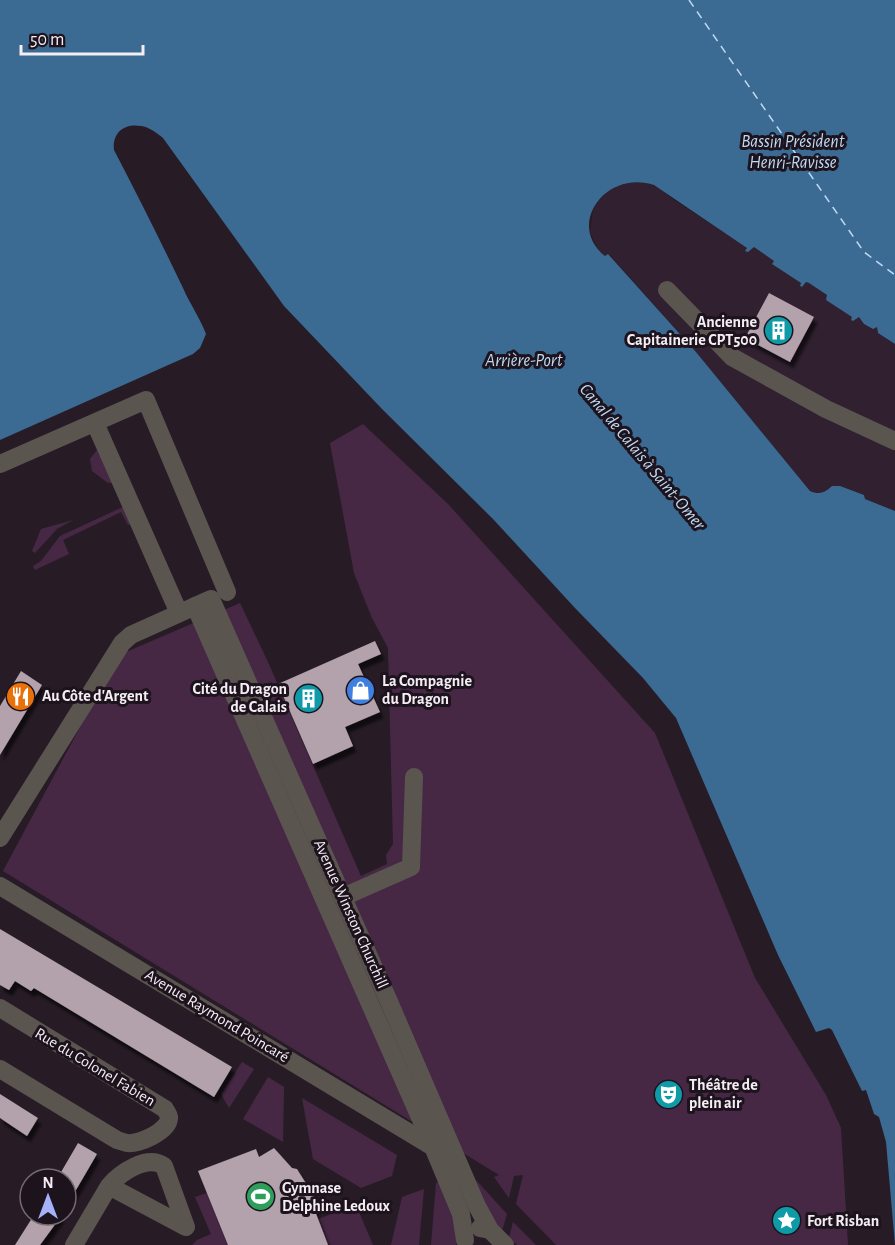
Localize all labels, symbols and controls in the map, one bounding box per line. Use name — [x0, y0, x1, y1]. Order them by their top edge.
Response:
scale bar — [21, 18, 142, 56]
text: 50 m — [30, 31, 64, 49]
water label: Bassin Président Henri-Ravisse — [741, 133, 845, 172]
place label: Ancienne Capitainerie CPT500 — [627, 314, 757, 348]
building icon: Ancienne Capitainerie CPT500 — [762, 315, 794, 347]
water label: Arrière-Port — [484, 352, 563, 370]
water label: Canal de Calais à Saint-Omer — [576, 380, 709, 534]
place label: La Compagnie du Dragon — [382, 673, 472, 707]
shop icon: La Compagnie du Dragon — [345, 674, 377, 706]
restaurant icon: Au Côte d'Argent — [5, 680, 37, 712]
place label: Cité du Dragon de Calais — [192, 681, 287, 715]
building icon: Cité du Dragon de Calais — [292, 682, 324, 714]
place label: Au Côte d'Argent — [42, 688, 149, 704]
street label: Avenue Winston Churchill — [311, 837, 391, 991]
street label: Avenue Raymond Poincaré — [142, 967, 292, 1066]
street label: Rue du Colonel Fabien — [32, 1025, 158, 1109]
place label: Théâtre de plein air — [689, 1077, 758, 1111]
theatre icon: Théâtre de plein air — [652, 1078, 684, 1110]
north arrow — [18, 1167, 78, 1227]
text: N — [42, 1175, 54, 1191]
place label: Gymnase Delphine Ledoux — [282, 1180, 391, 1214]
sports icon: Gymnase Delphine Ledoux — [245, 1181, 277, 1213]
place icon: Fort Risban — [770, 1205, 802, 1237]
place label: Fort Risban — [807, 1213, 879, 1229]

